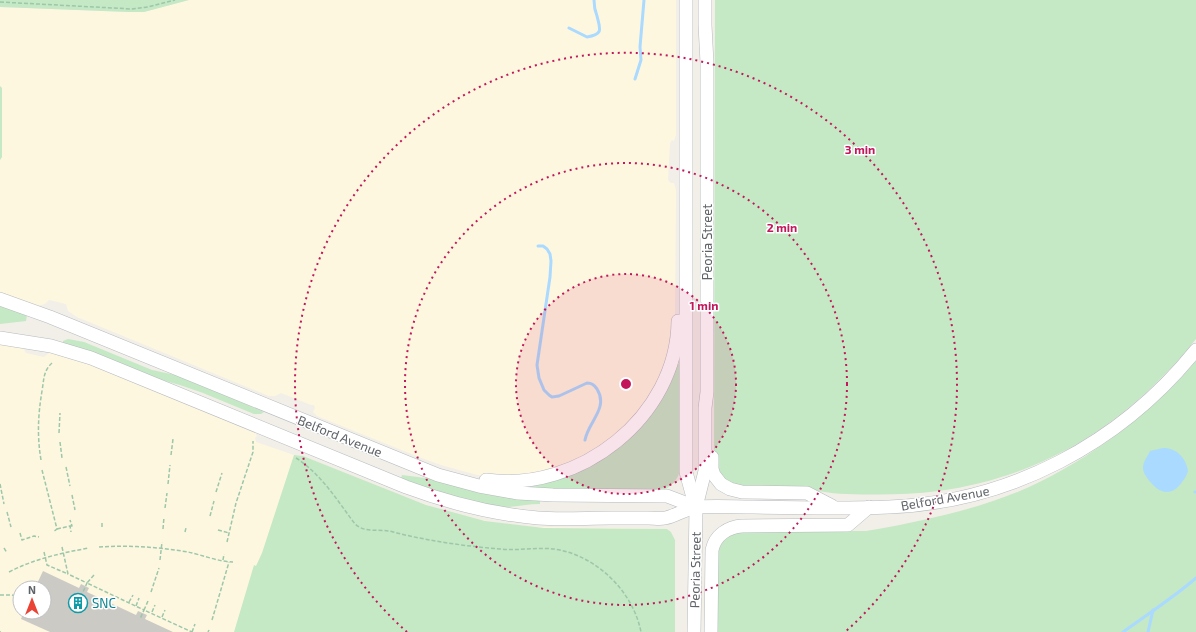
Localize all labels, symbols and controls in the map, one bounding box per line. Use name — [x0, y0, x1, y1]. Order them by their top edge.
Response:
text: 3 min — [845, 142, 875, 156]
street label: Peoria Street — [699, 204, 715, 280]
text: 2 min — [767, 220, 797, 234]
text: 1 min — [690, 298, 718, 312]
centre of rings — [619, 377, 633, 391]
street label: Belford Avenue — [295, 412, 385, 460]
street label: Belford Avenue — [899, 482, 991, 514]
street label: Peoria Street — [686, 532, 704, 608]
north arrow — [12, 580, 52, 620]
text: N — [28, 583, 36, 596]
building icon: SNC — [67, 592, 89, 614]
place label: SNC — [92, 595, 116, 611]

